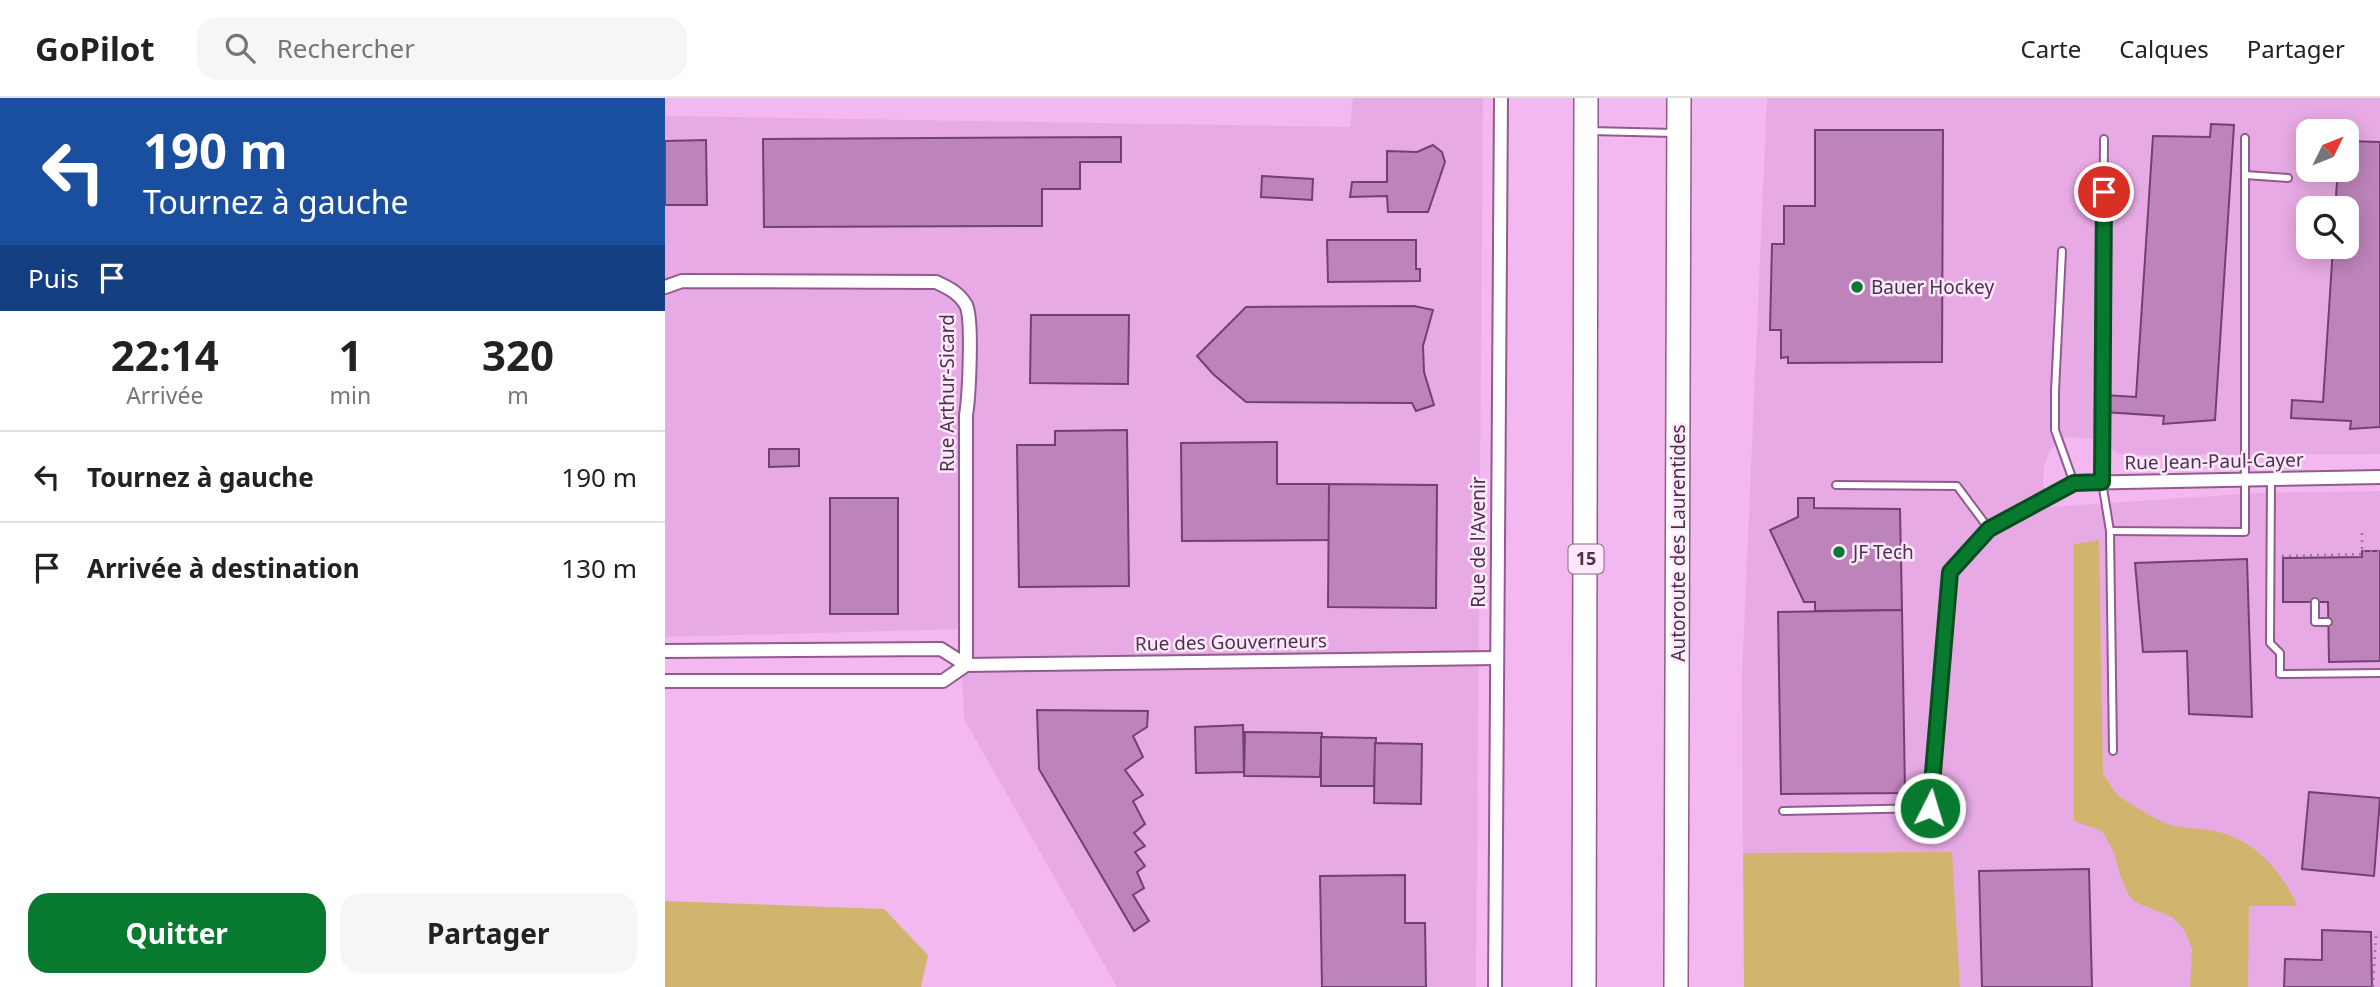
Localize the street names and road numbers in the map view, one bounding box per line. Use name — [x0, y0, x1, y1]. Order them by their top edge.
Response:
street label: Rue Arthur-Sicard — [934, 314, 960, 472]
street label: Autoroute des Laurentides — [1665, 424, 1691, 662]
street label: Rue Jean-Paul-Cayer — [2124, 446, 2304, 476]
street label: Rue de l'Avenir — [1465, 476, 1491, 608]
road number: 15 — [1569, 545, 1604, 574]
street label: Rue des Gouverneurs — [1135, 627, 1327, 657]

